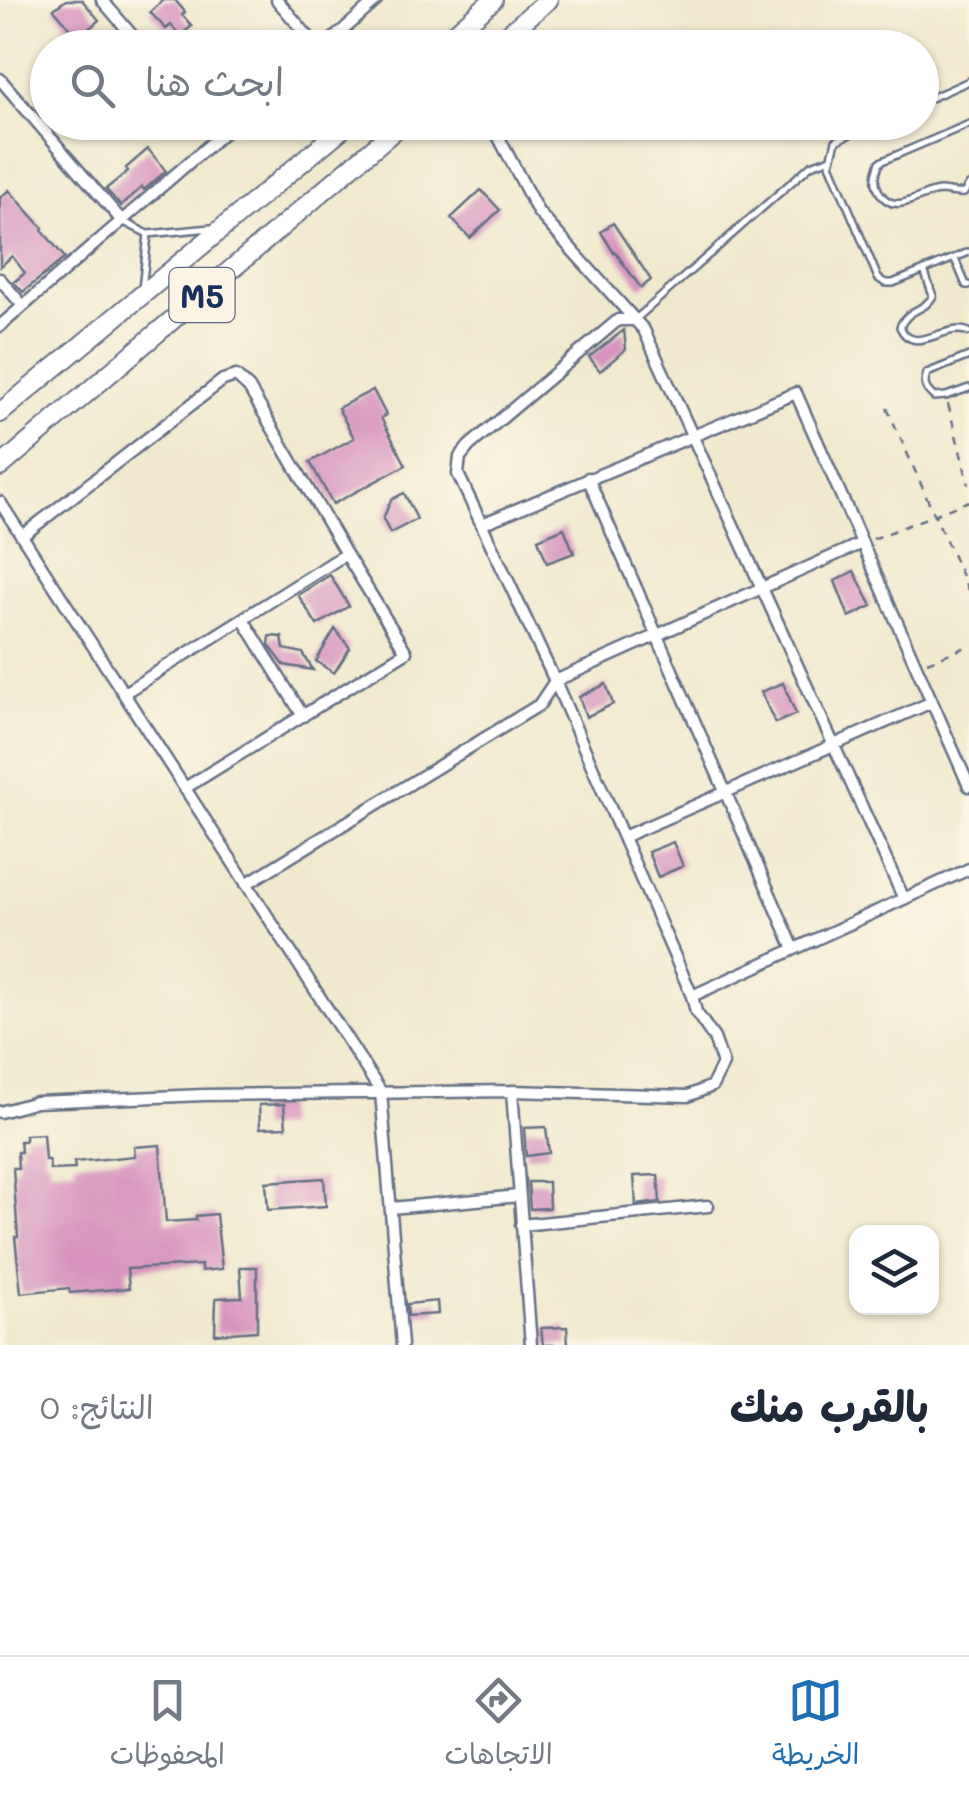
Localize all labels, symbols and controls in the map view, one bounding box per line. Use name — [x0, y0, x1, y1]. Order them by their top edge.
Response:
search box — [30, 30, 939, 140]
text: ابحث هنا — [145, 56, 284, 106]
icon: search — [65, 58, 120, 113]
road number: M5 — [170, 268, 234, 322]
map controls — [849, 1225, 939, 1315]
button: layers — [849, 1225, 939, 1315]
text: بالقرب منك — [730, 1378, 929, 1433]
text: النتائج: 0 — [40, 1385, 154, 1427]
tab: المحفوظات — [110, 1673, 225, 1779]
tab: الاتجاهات — [444, 1673, 553, 1779]
tab: الخريطة — [772, 1673, 859, 1779]

